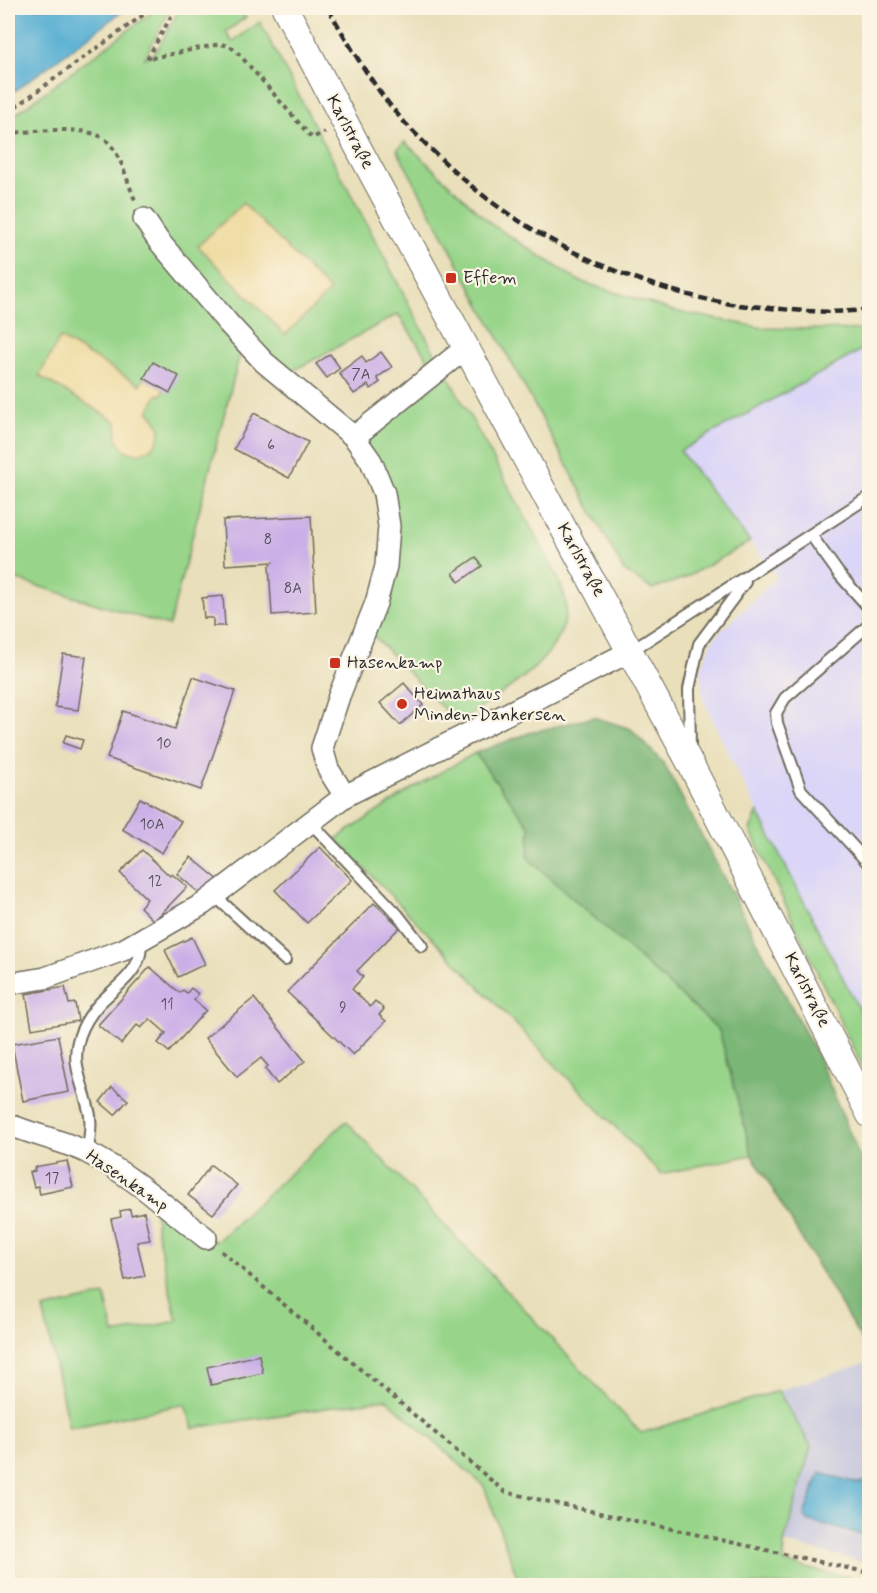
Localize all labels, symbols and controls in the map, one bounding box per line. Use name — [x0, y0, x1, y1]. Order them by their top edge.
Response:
street label: Karlstraße — [320, 91, 380, 174]
place label: Effem — [463, 266, 517, 290]
marker: Effem — [444, 271, 458, 285]
house number: 7A — [352, 365, 370, 385]
house number: 6 — [267, 436, 275, 456]
street label: Karlstraße — [551, 519, 611, 601]
house number: 8 — [264, 530, 272, 550]
house number: 8A — [284, 579, 302, 599]
place label: Hasenkamp — [347, 651, 442, 675]
marker: Hasenkamp — [328, 656, 342, 670]
place label: Heimathaus Minden-Dankersen — [414, 682, 566, 727]
marker: Heimathaus Minden-Dankersen — [395, 697, 409, 711]
house number: 10 — [156, 734, 172, 754]
house number: 10A — [139, 815, 165, 835]
house number: 12 — [148, 872, 162, 892]
street label: Karlstraße — [778, 948, 836, 1032]
house number: 11 — [160, 995, 174, 1015]
house number: 9 — [339, 998, 347, 1018]
street label: Hasenkamp — [81, 1144, 173, 1218]
house number: 17 — [45, 1169, 60, 1189]

